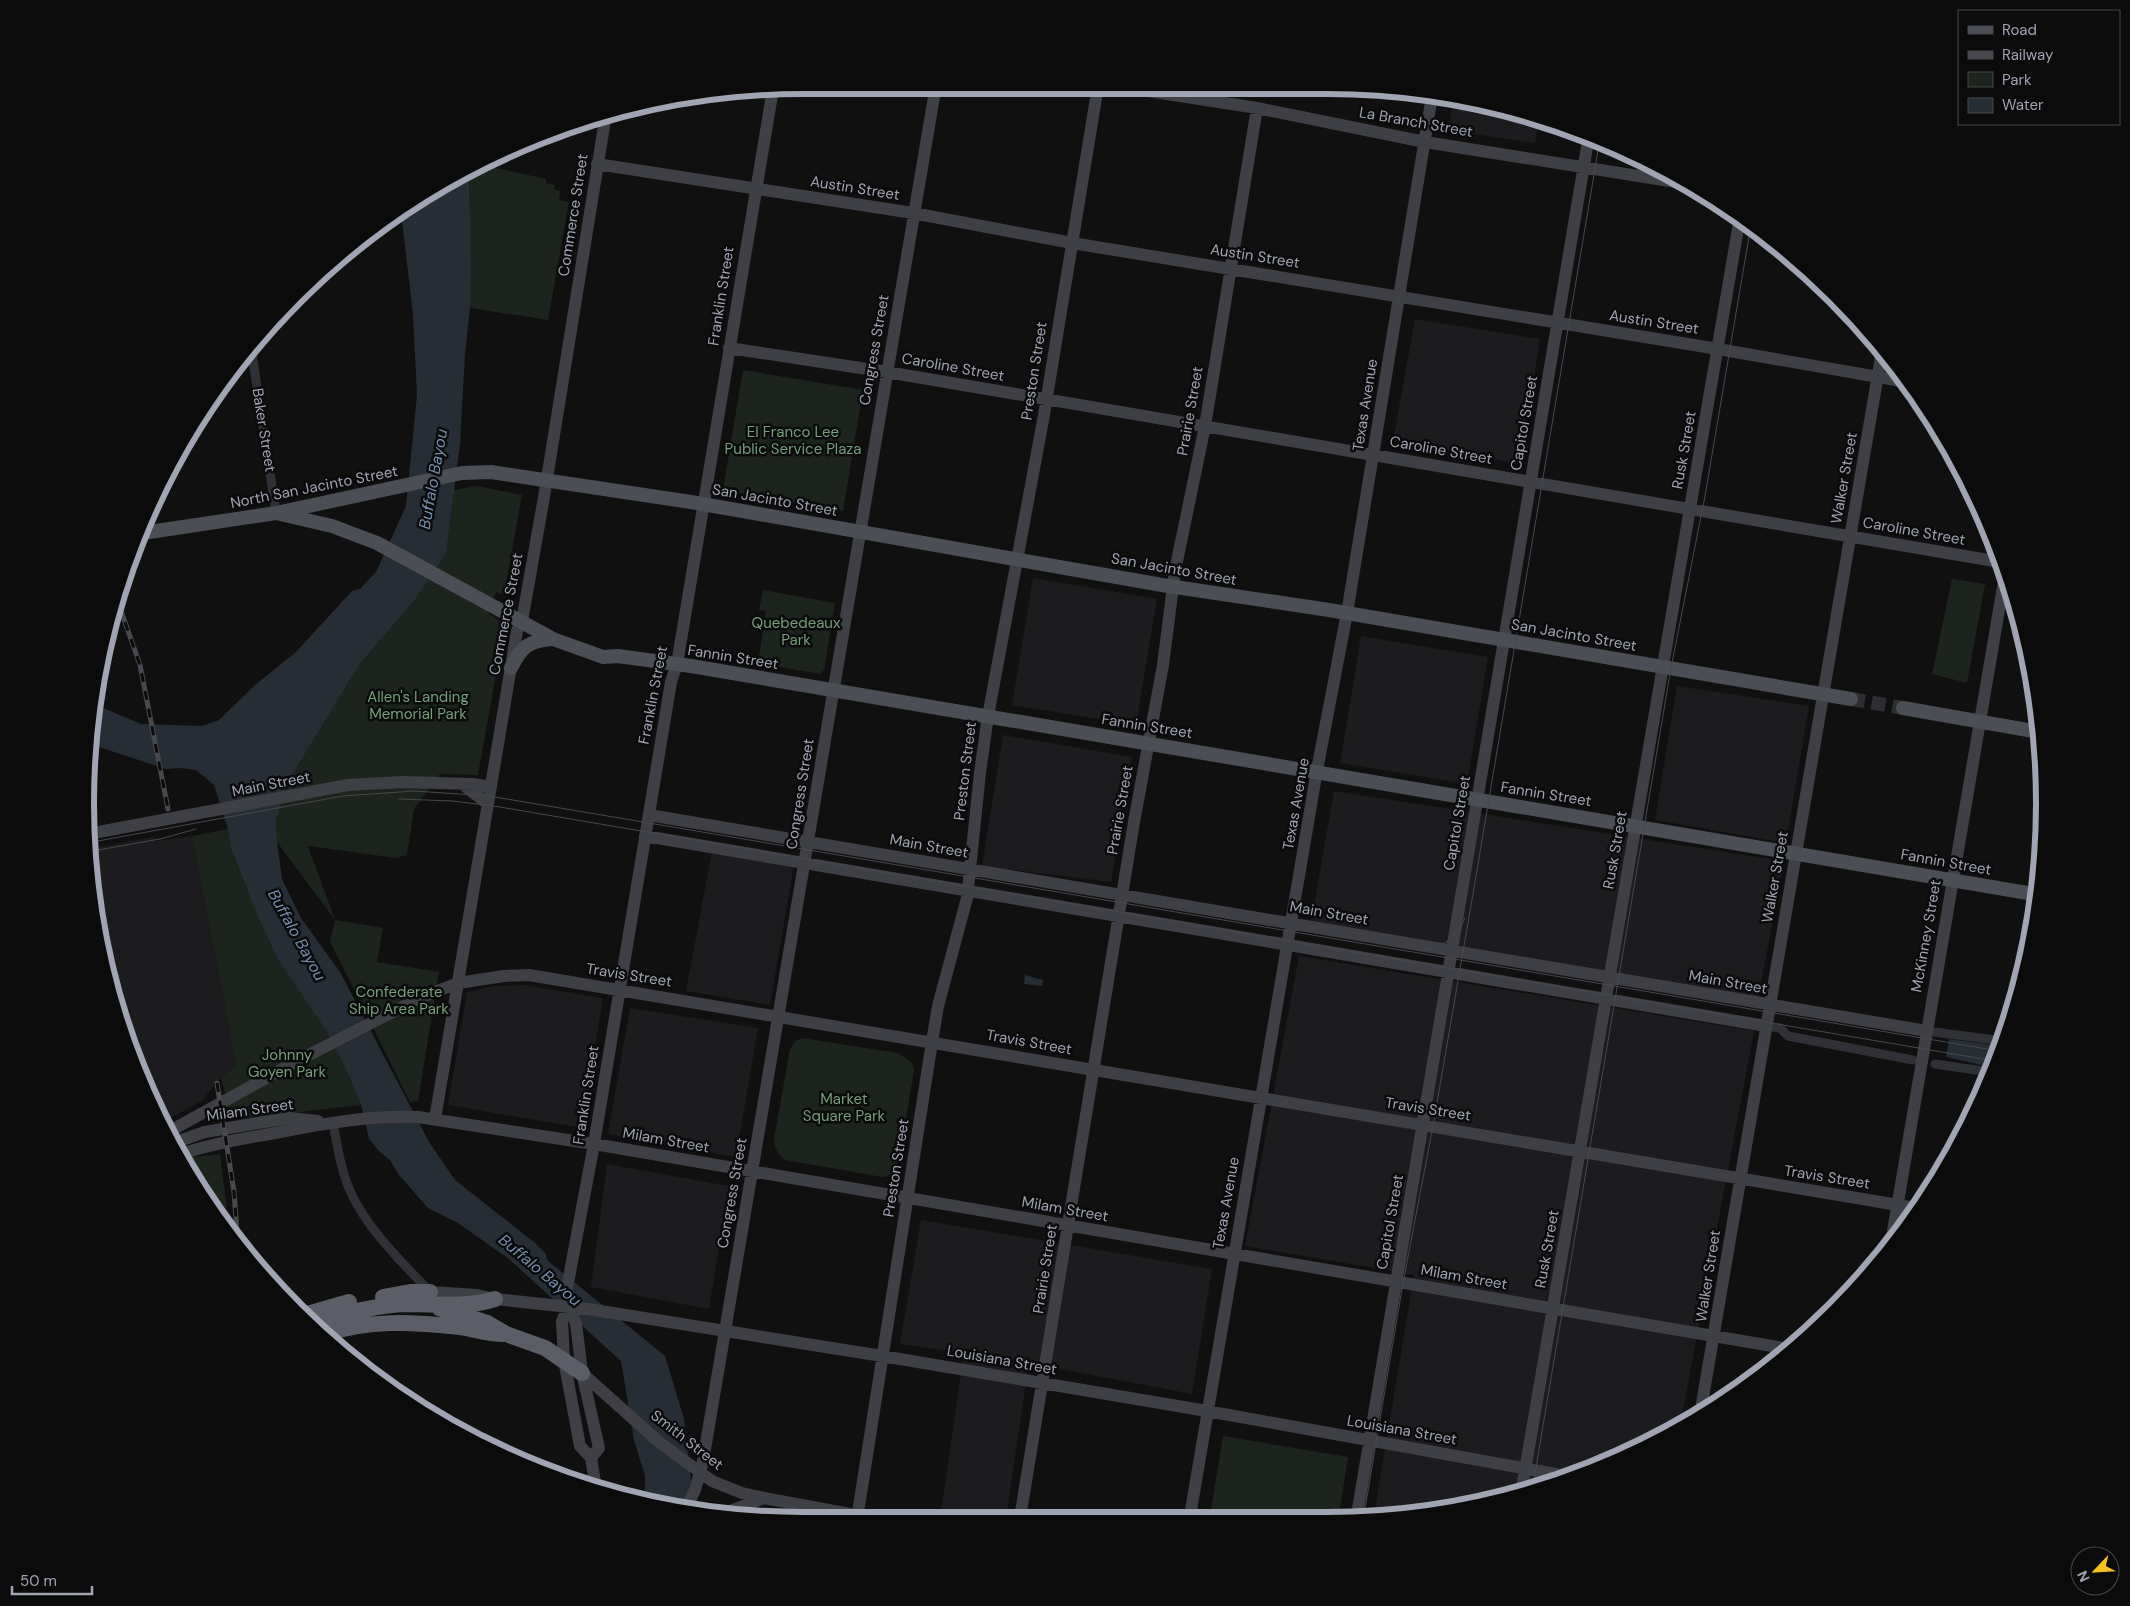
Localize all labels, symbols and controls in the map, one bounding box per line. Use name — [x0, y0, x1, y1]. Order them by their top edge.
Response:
legend — [1958, 10, 2120, 125]
text: Road — [2002, 20, 2037, 40]
text: Railway — [2002, 45, 2054, 65]
text: Park — [2002, 70, 2032, 90]
text: Water — [2002, 95, 2044, 115]
street label: La Branch Street — [1358, 102, 1475, 142]
street label: Commerce Street — [553, 152, 593, 278]
street label: Austin Street — [809, 171, 901, 205]
street label: Austin Street — [1209, 239, 1301, 273]
street label: Franklin Street — [703, 245, 739, 347]
street label: Congress Street — [854, 293, 894, 407]
street label: Austin Street — [1608, 305, 1700, 339]
street label: Preston Street — [1016, 320, 1052, 422]
street label: Caroline Street — [900, 348, 1006, 386]
street label: Texas Avenue — [1348, 357, 1382, 453]
street label: Prairie Street — [1172, 365, 1208, 457]
street label: Capitol Street — [1506, 374, 1542, 472]
street label: Baker Street — [247, 387, 281, 474]
street label: Rusk Street — [1667, 409, 1701, 491]
park label: El Franco Lee Public Service Plaza — [725, 422, 861, 459]
water label: Buffalo Bayou — [414, 427, 452, 531]
street label: Walker Street — [1826, 430, 1862, 525]
street label: Caroline Street — [1388, 431, 1494, 469]
street label: North San Jacinto Street — [229, 461, 400, 513]
street label: San Jacinto Street — [711, 479, 839, 521]
street label: Caroline Street — [1861, 512, 1967, 550]
street label: San Jacinto Street — [1110, 548, 1238, 590]
street label: Commerce Street — [484, 551, 528, 677]
park label: Quebedeaux Park — [752, 613, 841, 650]
street label: San Jacinto Street — [1510, 614, 1638, 656]
street label: Fannin Street — [686, 640, 780, 674]
street label: Franklin Street — [634, 644, 672, 746]
park label: Allen's Landing Memorial Park — [367, 687, 469, 724]
street label: Fannin Street — [1100, 709, 1194, 743]
street label: Preston Street — [949, 720, 981, 822]
street label: Congress Street — [781, 737, 819, 851]
street label: Texas Avenue — [1278, 756, 1314, 852]
street label: Prairie Street — [1102, 764, 1138, 856]
street label: Main Street — [230, 767, 312, 801]
street label: Capitol Street — [1439, 774, 1475, 872]
street label: Fannin Street — [1499, 777, 1593, 811]
street label: Rusk Street — [1598, 809, 1632, 891]
street label: Main Street — [888, 829, 970, 863]
street label: Walker Street — [1757, 829, 1793, 924]
street label: Fannin Street — [1899, 844, 1993, 880]
street label: McKinney Street — [1906, 878, 1946, 994]
water label: Buffalo Bayou — [263, 885, 331, 985]
street label: Main Street — [1288, 896, 1370, 930]
street label: Travis Street — [585, 958, 673, 992]
street label: Main Street — [1687, 965, 1769, 999]
park label: Confederate Ship Area Park — [349, 982, 449, 1019]
street label: Travis Street — [985, 1025, 1073, 1059]
street label: Franklin Street — [568, 1044, 604, 1146]
park label: Johnny Goyen Park — [248, 1045, 326, 1082]
park label: Market Square Park — [803, 1089, 886, 1126]
street label: Travis Street — [1384, 1092, 1472, 1126]
street label: Milam Street — [205, 1094, 295, 1126]
street label: Preston Street — [878, 1117, 914, 1219]
street label: Milam Street — [621, 1123, 711, 1157]
street label: Congress Street — [712, 1136, 752, 1250]
street label: Texas Avenue — [1208, 1155, 1244, 1251]
street label: Travis Street — [1783, 1160, 1871, 1194]
street label: Capitol Street — [1372, 1173, 1408, 1271]
street label: Milam Street — [1020, 1192, 1110, 1226]
street label: Rusk Street — [1530, 1208, 1564, 1290]
street label: Prairie Street — [1028, 1223, 1062, 1315]
street label: Walker Street — [1691, 1228, 1725, 1323]
water label: Buffalo Bayou — [494, 1229, 586, 1311]
street label: Milam Street — [1419, 1260, 1509, 1294]
street label: Louisiana Street — [945, 1340, 1059, 1380]
street label: Smith Street — [647, 1405, 727, 1475]
street label: Louisiana Street — [1345, 1410, 1459, 1450]
north arrow — [2070, 1546, 2120, 1596]
scale bar — [12, 1564, 92, 1596]
text: N — [2073, 1568, 2094, 1585]
text: 50 m — [20, 1571, 57, 1591]

